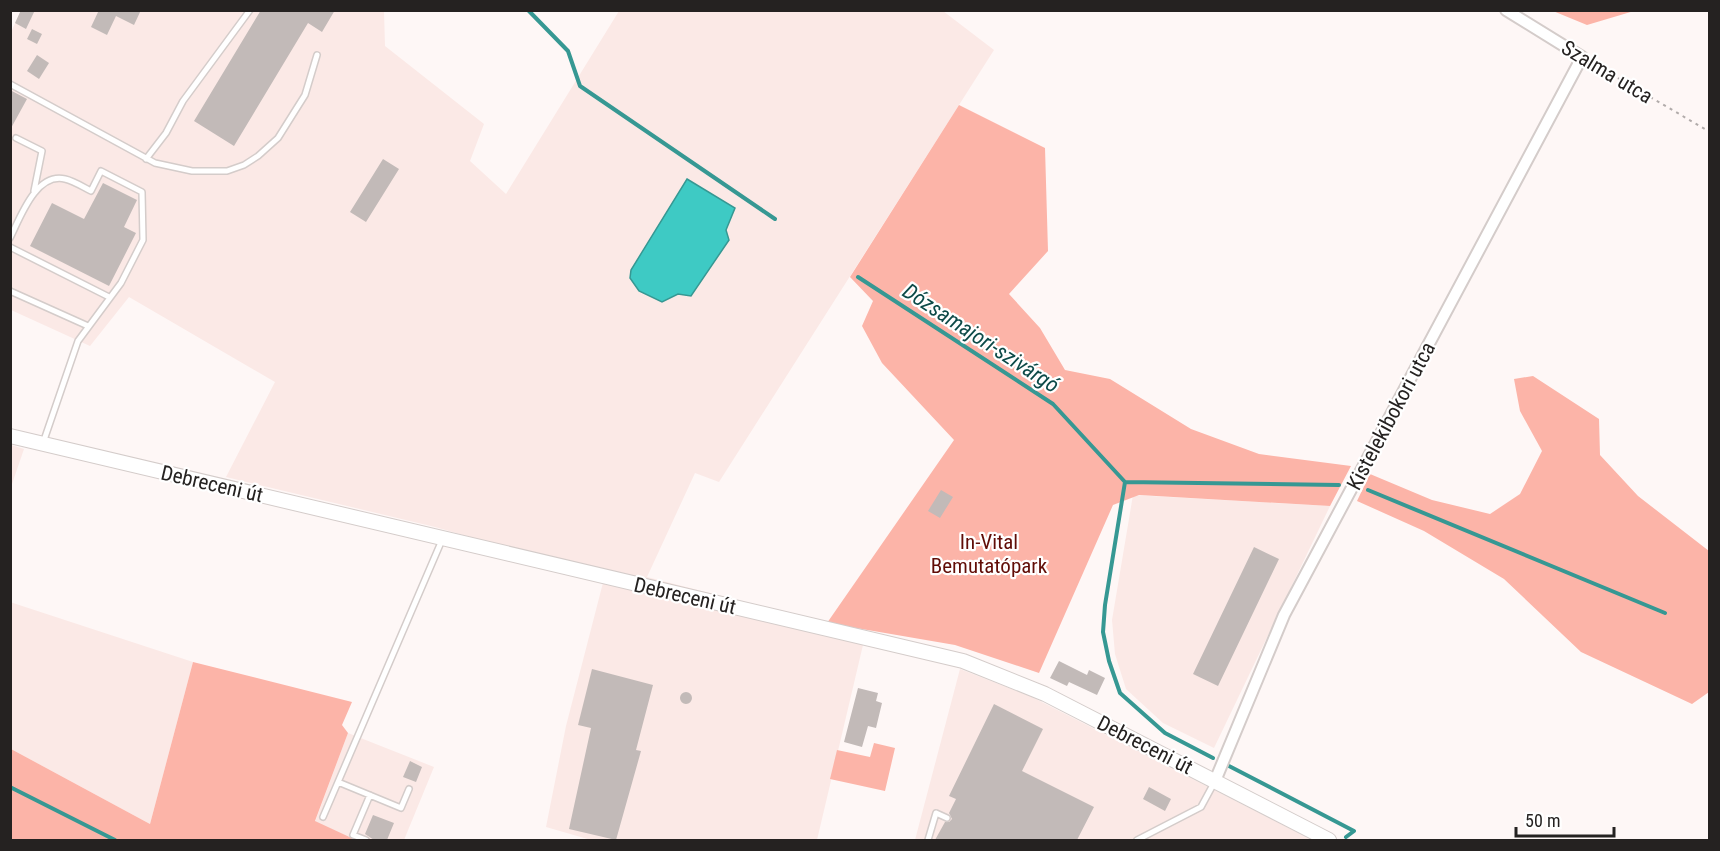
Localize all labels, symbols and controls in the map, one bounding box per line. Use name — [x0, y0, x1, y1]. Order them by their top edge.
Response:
street label: Szalma utca — [1557, 35, 1657, 109]
water label: Dózsamajori-szivárgó — [898, 278, 1064, 398]
street label: Kistelekibokori utca — [1342, 338, 1440, 494]
street label: Debreceni út — [159, 461, 265, 507]
park label: In-Vital Bemutatópark — [931, 530, 1048, 578]
street label: Debreceni út — [632, 573, 738, 619]
street label: Debreceni út — [1093, 711, 1197, 779]
scale bar — [1516, 800, 1614, 838]
text: 50 m — [1525, 810, 1560, 831]

